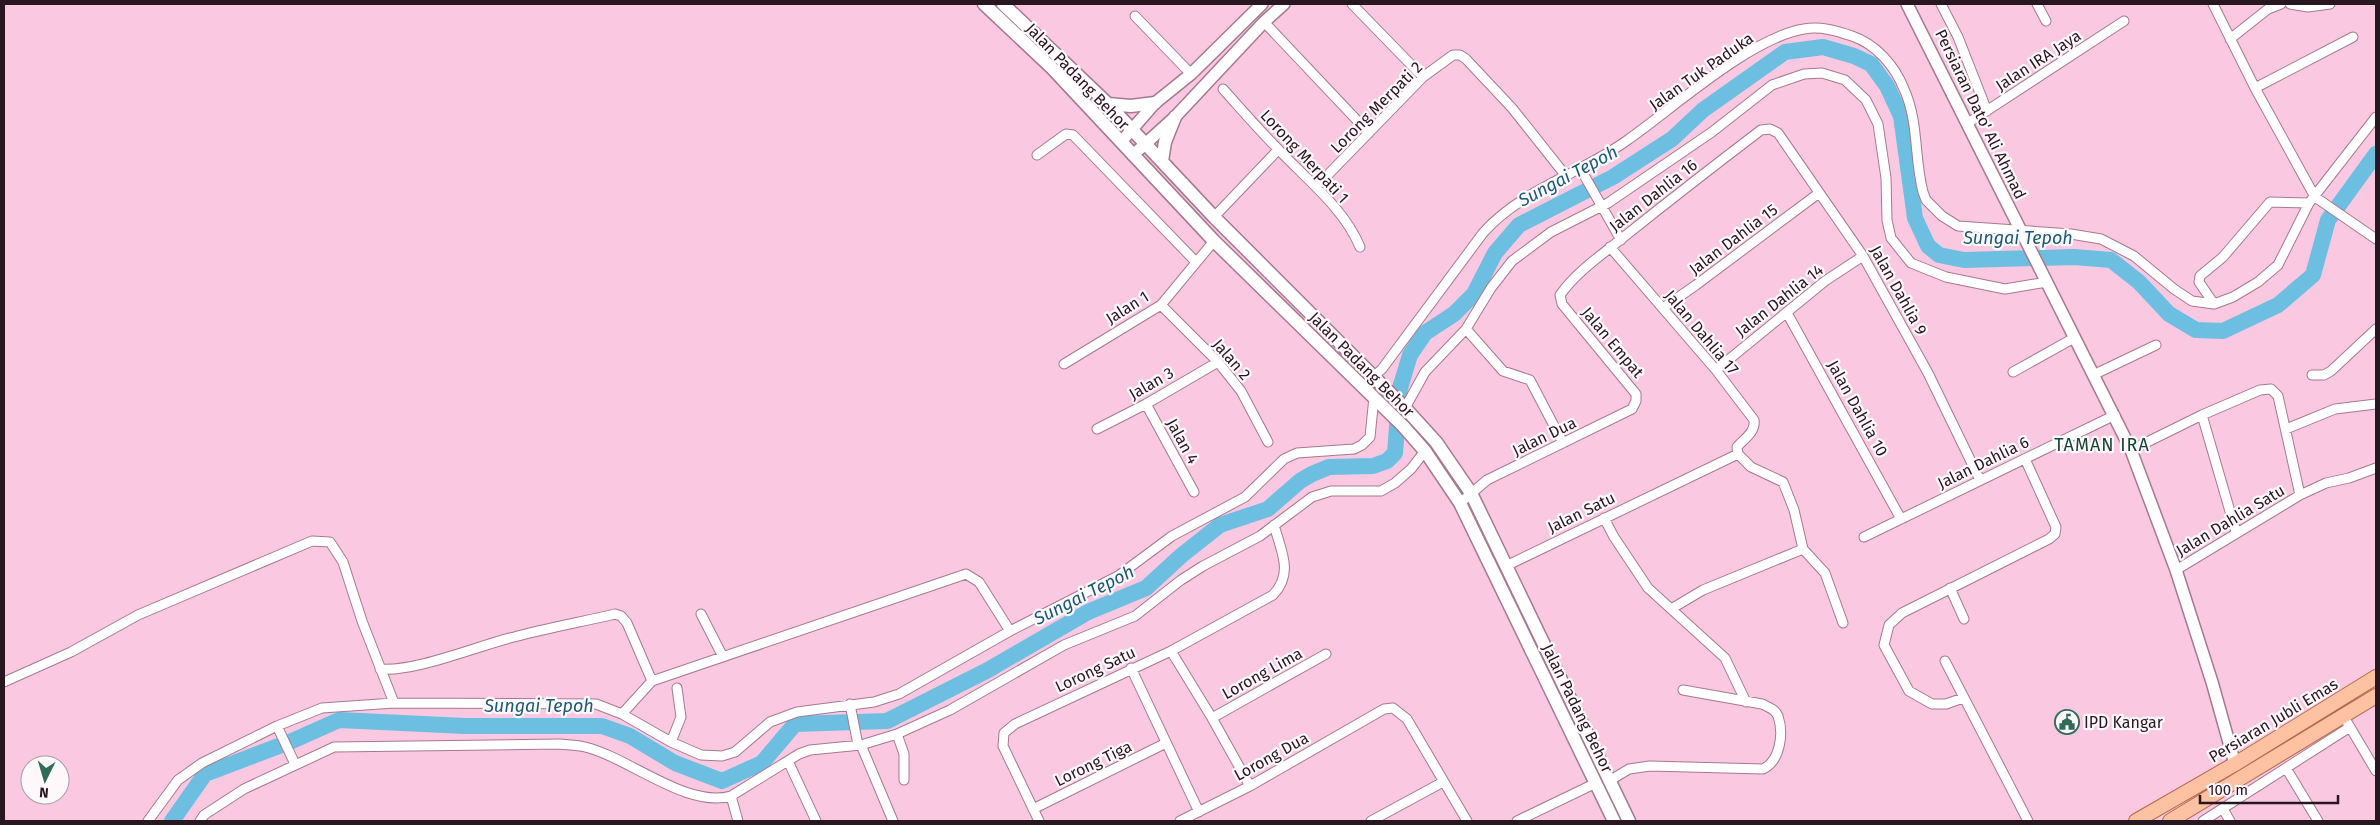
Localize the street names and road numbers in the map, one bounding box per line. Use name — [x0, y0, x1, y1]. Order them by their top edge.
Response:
street label: Jalan Padang Behor — [1022, 19, 1134, 134]
street label: Persiaran Dato' Ali Ahmad — [1931, 26, 2030, 202]
street label: Jalan IRA Jaya — [1992, 26, 2084, 95]
street label: Jalan Tuk Paduka — [1646, 29, 1757, 114]
street label: Lorong Merpati 2 — [1327, 58, 1426, 157]
street label: Lorong Merpati 1 — [1257, 106, 1353, 207]
street label: Jalan Dahlia 16 — [1606, 155, 1701, 236]
street label: Jalan Dahlia 15 — [1685, 200, 1781, 279]
street label: Jalan Dahlia 9 — [1866, 242, 1931, 338]
street label: Jalan Dahlia 14 — [1732, 260, 1827, 341]
street label: Jalan Dahlia 17 — [1661, 286, 1743, 379]
street label: Jalan 1 — [1102, 287, 1152, 328]
street label: Jalan Empat — [1578, 303, 1648, 382]
street label: Jalan Padang Behor — [1305, 308, 1419, 422]
street label: Jalan 2 — [1209, 335, 1255, 384]
street label: Jalan Dahlia 10 — [1823, 357, 1892, 460]
street label: Jalan 3 — [1126, 363, 1177, 404]
street label: Jalan Dua — [1509, 413, 1579, 460]
street label: Jalan 4 — [1162, 415, 1203, 468]
street label: Jalan Dahlia 6 — [1934, 432, 2032, 493]
street label: Jalan Dahlia Satu — [2173, 481, 2288, 560]
street label: Jalan Satu — [1544, 488, 1618, 537]
street label: Jalan Padang Behor — [1538, 641, 1617, 776]
street label: Lorong Satu — [1052, 643, 1138, 696]
street label: Lorong Lima — [1219, 644, 1306, 703]
street label: Persiaran Jubli Emas — [2205, 674, 2341, 767]
street label: Lorong Dua — [1231, 728, 1312, 785]
street label: Lorong Tiga — [1052, 737, 1135, 790]

